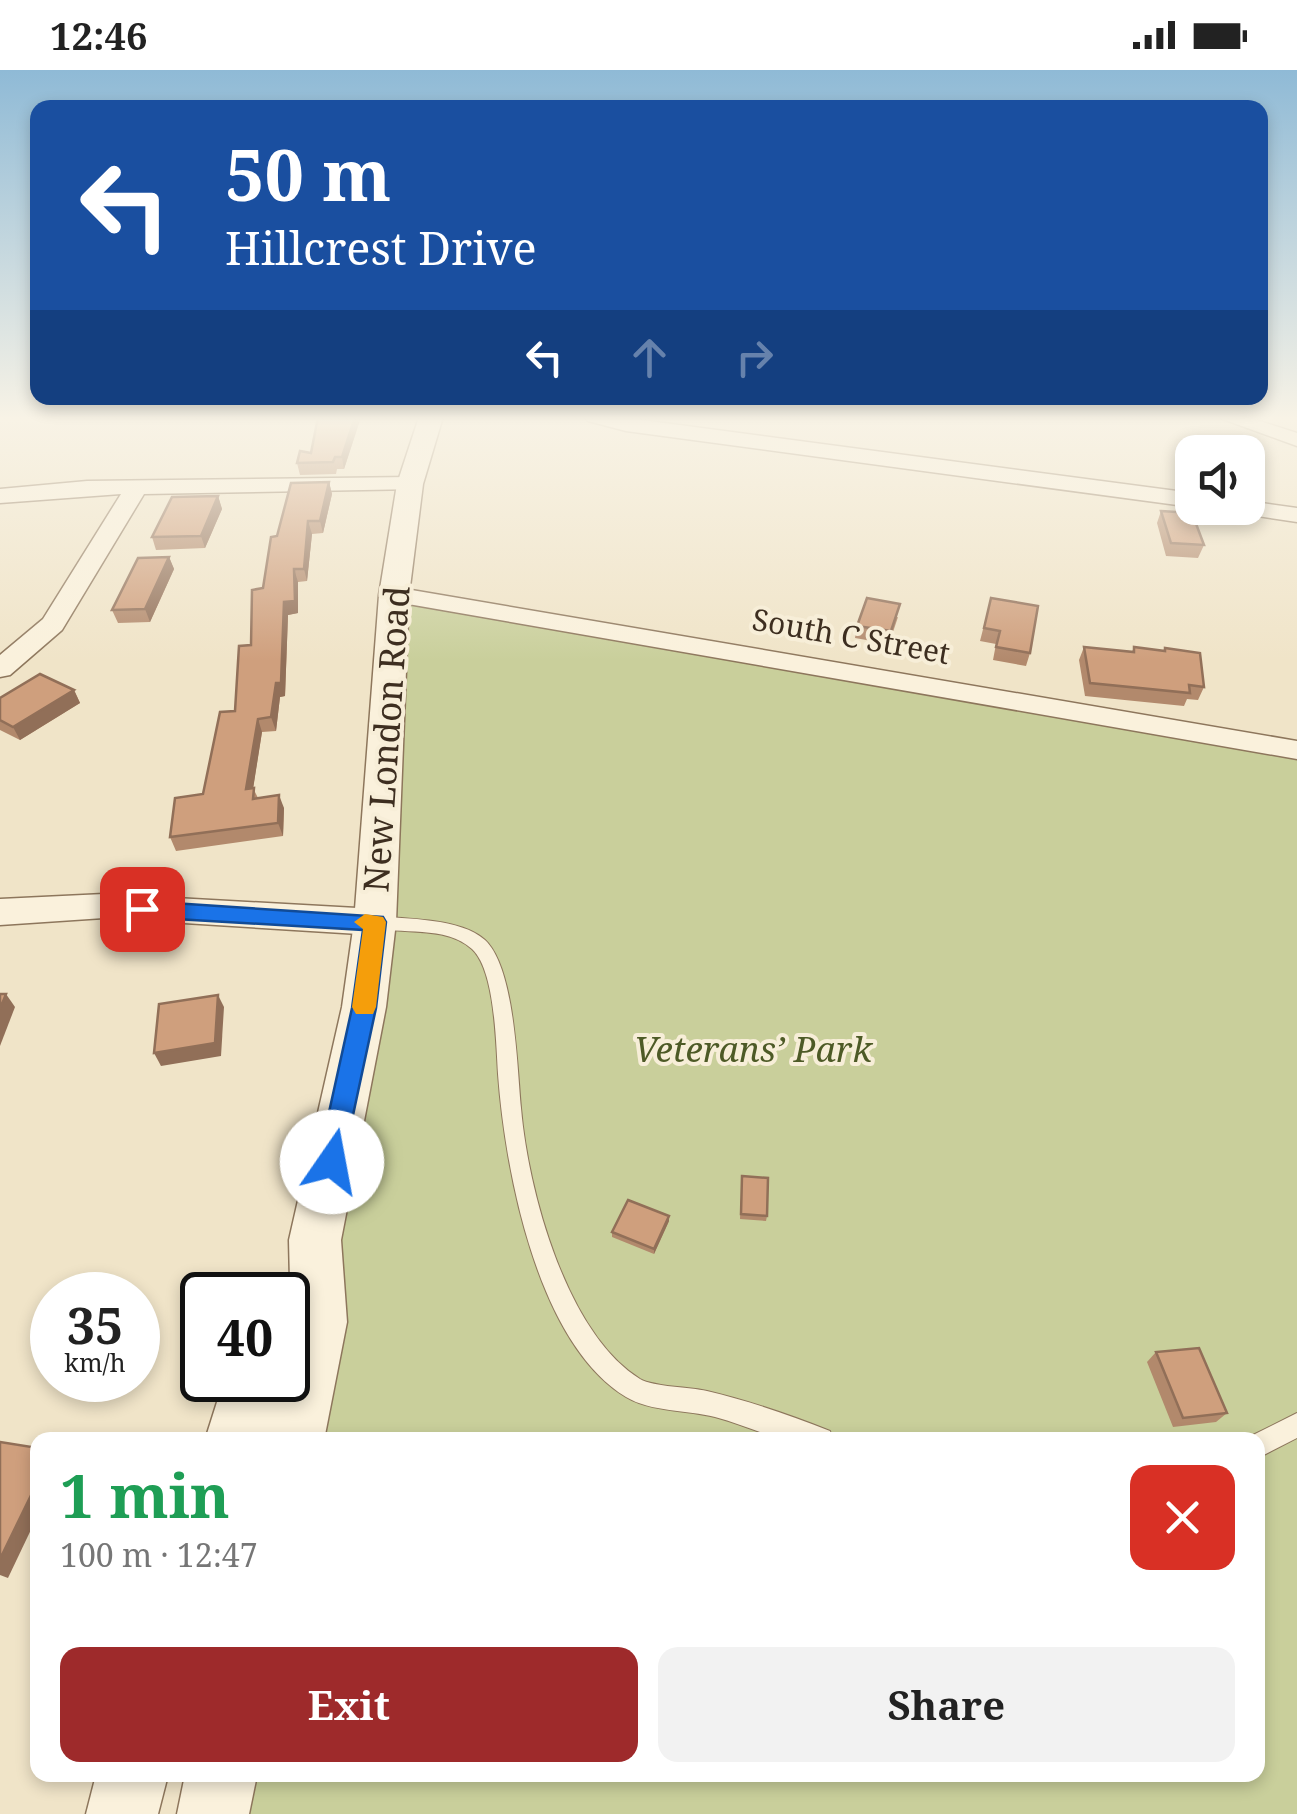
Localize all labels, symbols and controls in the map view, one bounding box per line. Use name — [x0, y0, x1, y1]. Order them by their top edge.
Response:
text: 12:46 — [50, 9, 147, 61]
text: 50 m — [225, 126, 391, 222]
icon: left — [60, 140, 190, 270]
text: Hillcrest Drive — [225, 217, 537, 278]
icon: left — [517, 330, 572, 385]
icon: ahead — [622, 330, 677, 385]
icon: right — [727, 330, 782, 385]
map controls — [1175, 435, 1265, 525]
button: sound — [1175, 435, 1265, 525]
street label: New London Road — [351, 584, 420, 894]
street label: South C Street — [749, 598, 953, 673]
pin — [100, 867, 185, 952]
icon: arrive — [115, 882, 170, 937]
park label: Veterans’ Park — [634, 1025, 873, 1072]
position arrow — [280, 1110, 384, 1214]
speed limit sign: 40 — [180, 1272, 310, 1402]
text: 35 — [67, 1291, 123, 1359]
text: km/h — [64, 1345, 126, 1379]
text: 1 min — [60, 1454, 230, 1536]
button: close — [1130, 1465, 1235, 1570]
text: 100 m · 12:47 — [60, 1533, 258, 1576]
button: Exit — [60, 1647, 638, 1762]
button: Share — [658, 1647, 1235, 1762]

